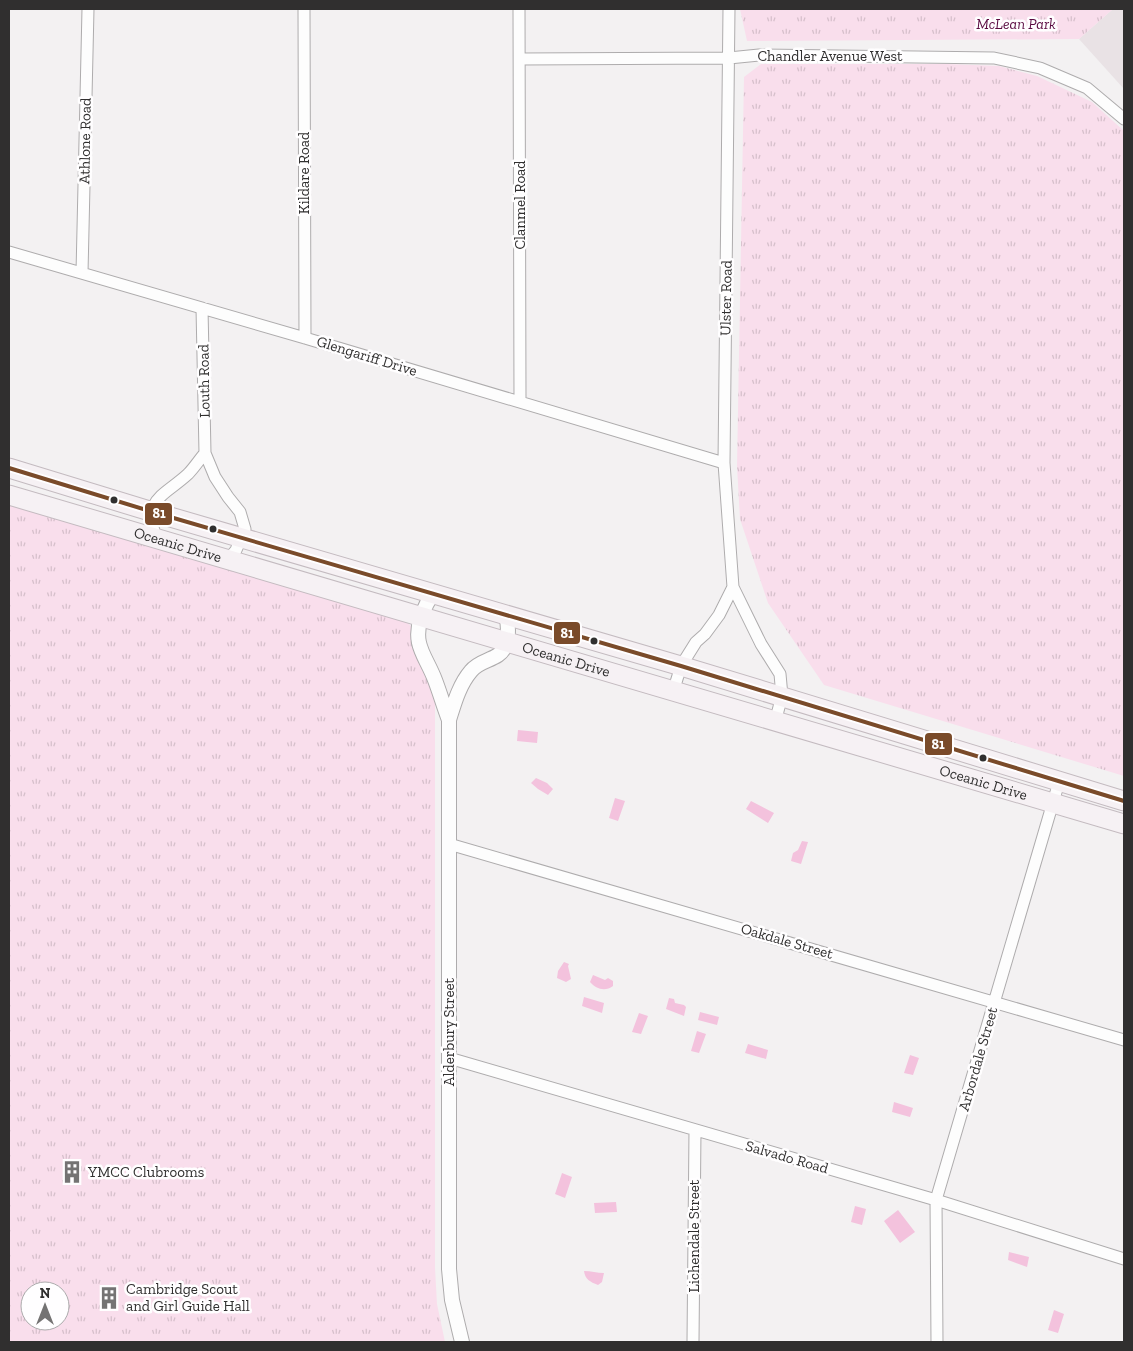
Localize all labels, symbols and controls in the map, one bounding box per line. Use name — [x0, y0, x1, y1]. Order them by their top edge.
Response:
park label: McLean Park — [976, 15, 1056, 33]
street label: Chandler Avenue West — [757, 47, 903, 65]
street label: Athlone Road — [75, 97, 95, 184]
street label: Kildare Road — [295, 131, 313, 214]
street label: Clanmel Road — [511, 160, 529, 250]
street label: Ulster Road — [716, 259, 736, 336]
street label: Glengariff Drive — [315, 332, 419, 380]
street label: Louth Road — [194, 343, 214, 418]
unlabelled marker — [109, 495, 119, 505]
line badge: 81 — [144, 502, 173, 526]
text: 81 — [152, 505, 166, 522]
street label: Oceanic Drive — [132, 523, 224, 566]
unlabelled marker — [208, 524, 218, 534]
line badge: 81 — [553, 621, 581, 645]
text: 81 — [560, 625, 574, 642]
unlabelled marker — [589, 636, 599, 646]
street label: Oceanic Drive — [520, 638, 612, 681]
line badge: 81 — [924, 732, 953, 756]
text: 81 — [931, 736, 945, 753]
unlabelled marker — [978, 753, 988, 763]
street label: Oceanic Drive — [937, 761, 1030, 804]
street label: Oakdale Street — [739, 919, 836, 963]
street label: Alderbury Street — [440, 977, 458, 1086]
street label: Arbordale Street — [955, 1004, 1002, 1113]
street label: Salvado Road — [743, 1137, 831, 1178]
building icon: YMCC Clubrooms — [59, 1159, 85, 1185]
place label: YMCC Clubrooms — [87, 1163, 204, 1181]
street label: Lichendale Street — [685, 1179, 703, 1292]
place label: Cambridge Scout and Girl Guide Hall — [126, 1280, 250, 1315]
north arrow — [20, 1281, 70, 1331]
text: N — [40, 1285, 51, 1302]
building icon: Cambridge Scout and Girl Guide Hall — [96, 1285, 122, 1311]

